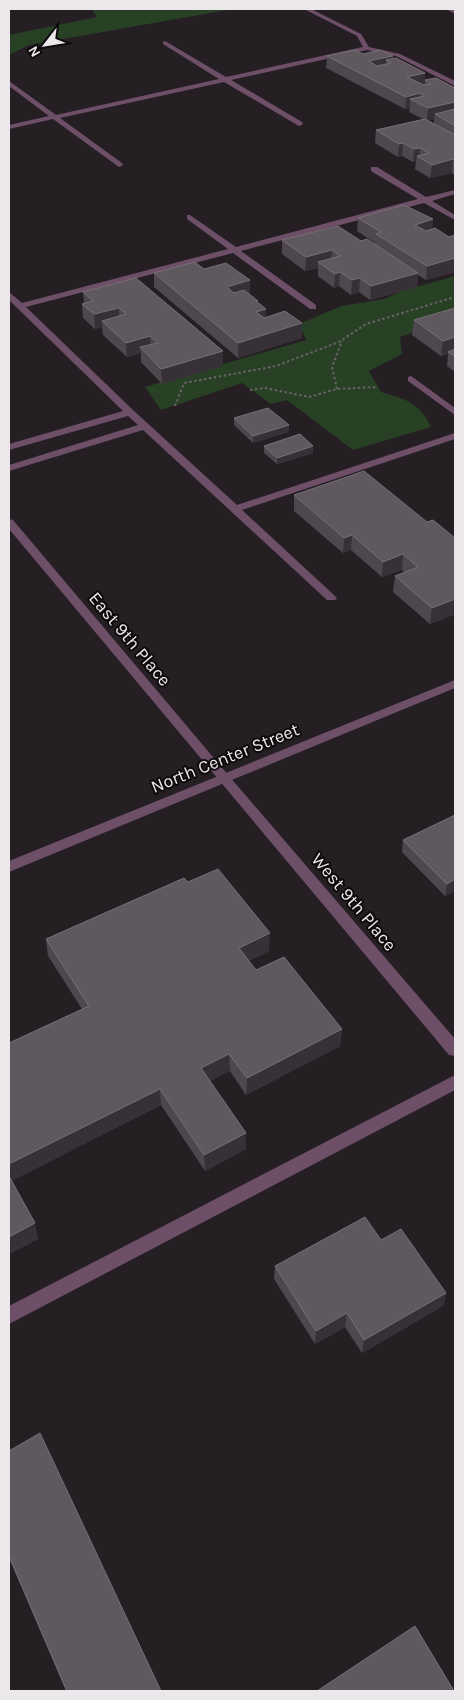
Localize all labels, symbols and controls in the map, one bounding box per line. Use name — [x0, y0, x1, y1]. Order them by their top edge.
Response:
north arrow — [20, 20, 70, 70]
text: N — [24, 43, 44, 60]
street label: East 9th Place — [84, 587, 176, 691]
street label: North Center Street — [148, 718, 303, 798]
street label: West 9th Place — [307, 849, 401, 955]

